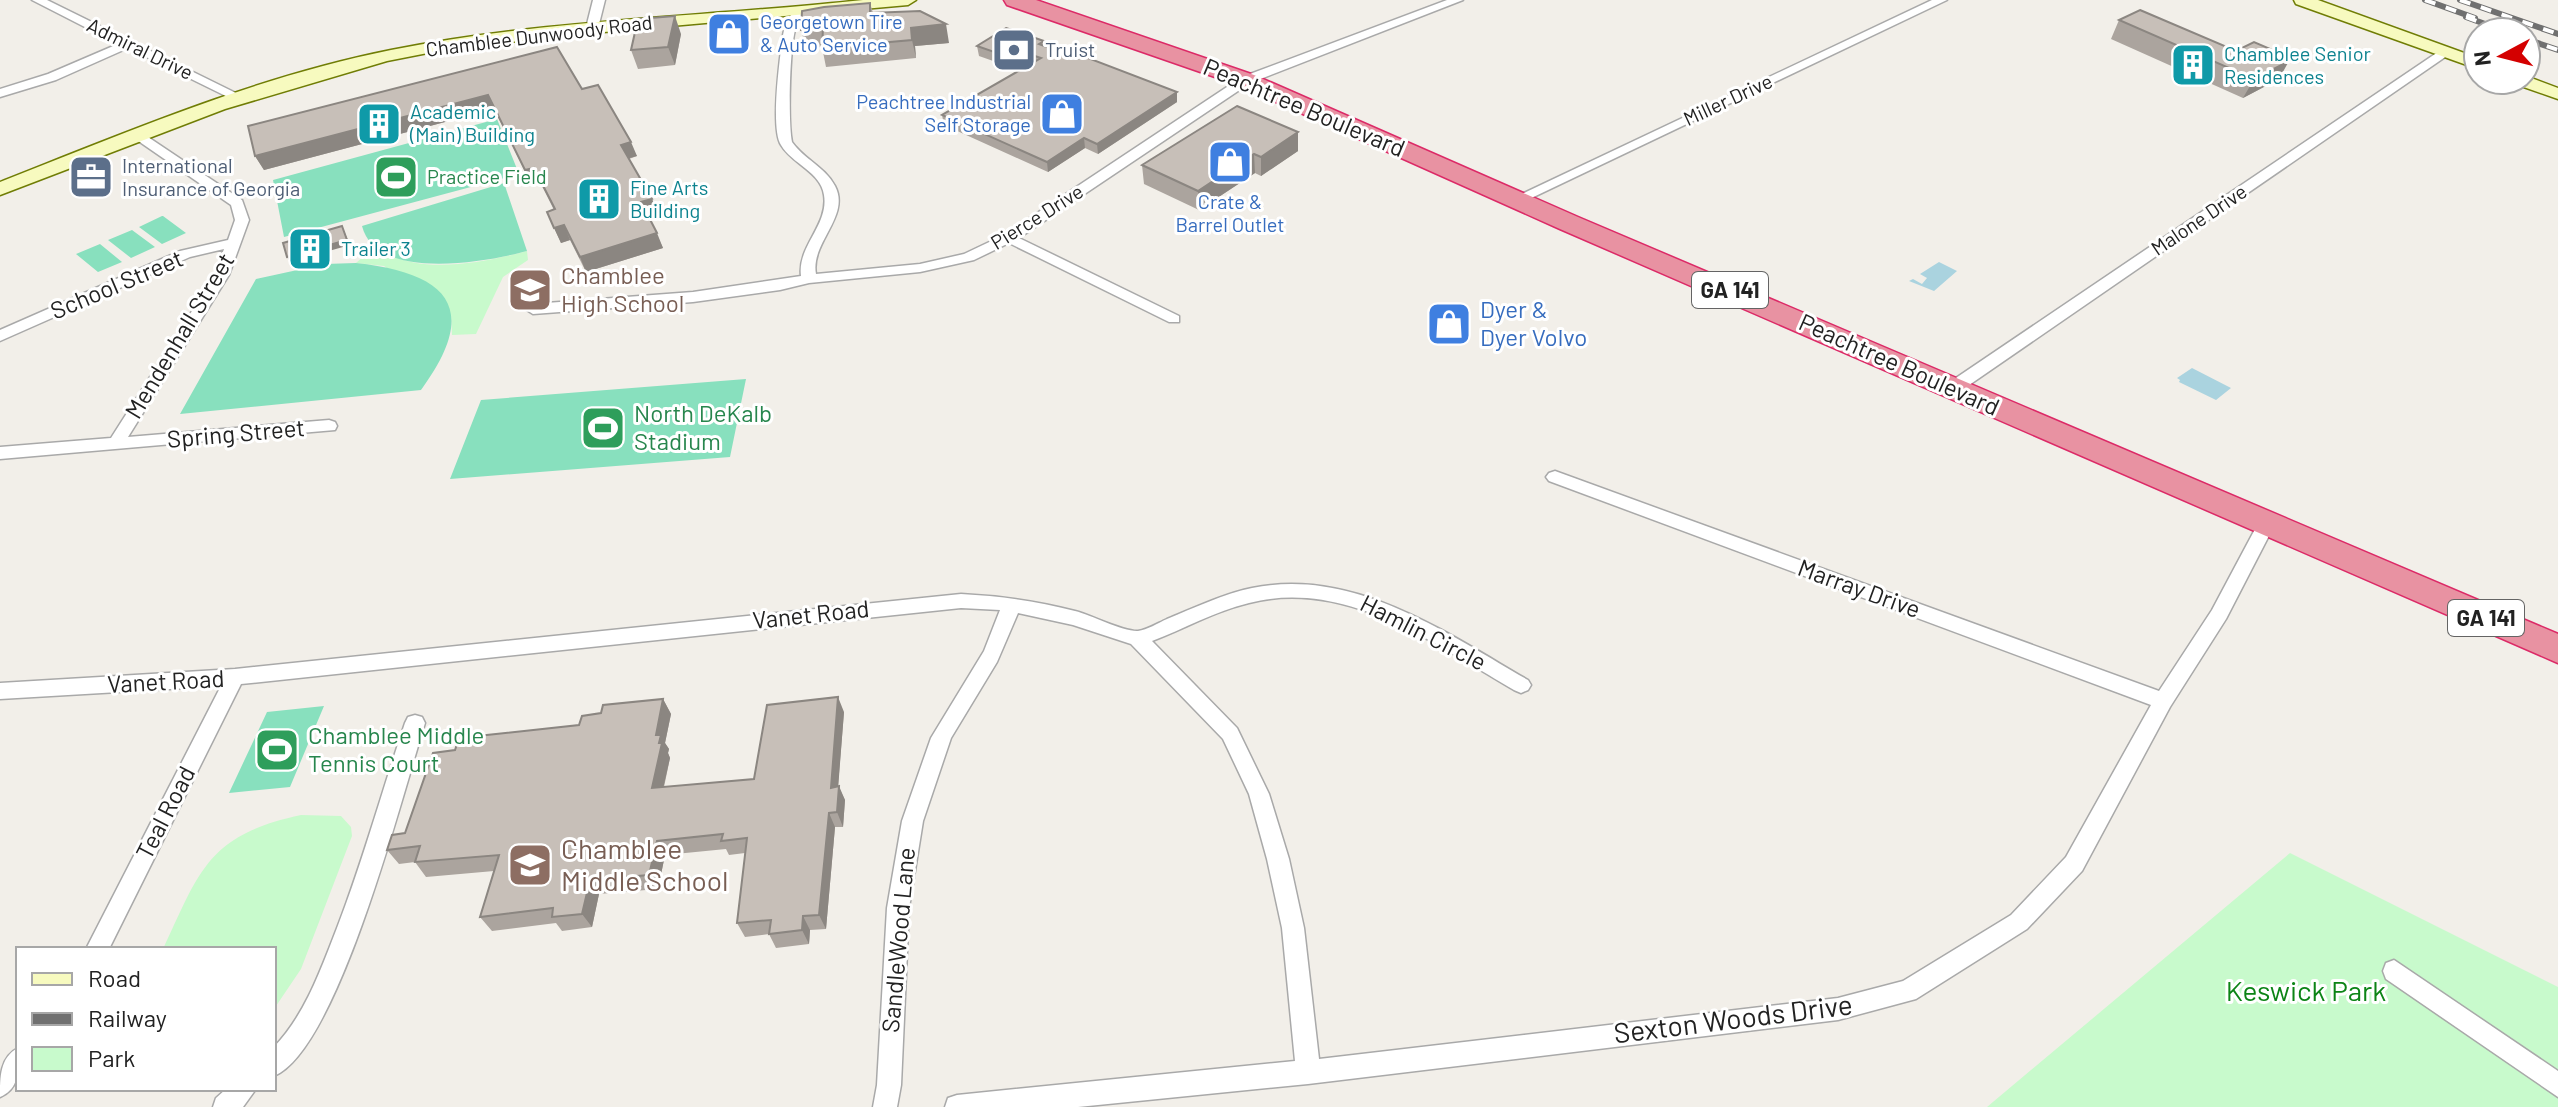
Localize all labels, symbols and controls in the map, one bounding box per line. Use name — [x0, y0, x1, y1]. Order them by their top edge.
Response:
street label: Chamblee Dunwoody Road — [424, 9, 654, 61]
place label: Georgetown Tire & Auto Service — [760, 9, 903, 56]
shop icon: Georgetown Tire & Auto Service — [705, 10, 753, 58]
street label: Admiral Drive — [83, 12, 197, 84]
north arrow — [2462, 16, 2542, 96]
bank icon: Truist — [990, 26, 1038, 74]
place label: Truist — [1045, 37, 1095, 61]
building icon: Chamblee Senior Residences — [2169, 41, 2217, 89]
place label: Chamblee Senior Residences — [2224, 41, 2371, 88]
text: N — [2467, 50, 2495, 67]
street label: Peachtree Boulevard — [1200, 51, 1410, 162]
street label: Miller Drive — [1679, 68, 1776, 130]
place label: Peachtree Industrial Self Storage — [856, 89, 1031, 136]
shop icon: Peachtree Industrial Self Storage — [1038, 90, 1086, 138]
place label: Academic (Main) Building — [409, 99, 535, 146]
building icon: Academic (Main) Building — [355, 100, 403, 148]
shop icon: Crate & Barrel Outlet — [1206, 138, 1254, 186]
office icon: International Insurance of Georgia — [67, 153, 115, 201]
place label: International Insurance of Georgia — [122, 153, 300, 200]
sports icon: Practice Field — [372, 153, 420, 201]
place label: Practice Field — [427, 164, 547, 188]
building icon: Fine Arts Building — [575, 175, 623, 223]
place label: Fine Arts Building — [630, 175, 708, 222]
street label: Pierce Drive — [986, 178, 1087, 254]
street label: Malone Drive — [2146, 178, 2251, 260]
place label: Crate & Barrel Outlet — [1175, 189, 1285, 236]
building icon: Trailer 3 — [286, 225, 334, 273]
place label: Trailer 3 — [341, 236, 411, 260]
street label: School Street — [46, 243, 187, 325]
street label: Mendenhall Street — [118, 247, 240, 423]
place label: Chamblee High School — [561, 260, 684, 317]
school or university icon: Chamblee High School — [506, 266, 554, 314]
road number: GA 141 — [1692, 272, 1768, 308]
place label: Dyer & Dyer Volvo — [1480, 294, 1587, 351]
shop icon: Dyer & Dyer Volvo — [1425, 300, 1473, 348]
street label: Peachtree Boulevard — [1795, 306, 2004, 421]
place label: North DeKalb Stadium — [634, 398, 772, 455]
sports icon: North DeKalb Stadium — [579, 404, 627, 452]
street label: Spring Street — [166, 412, 306, 453]
street label: Marray Drive — [1794, 552, 1925, 623]
street label: Hamlin Circle — [1356, 588, 1491, 676]
street label: Vanet Road — [751, 593, 871, 634]
road number: GA 141 — [2448, 600, 2524, 636]
street label: Vanet Road — [107, 663, 225, 698]
place label: Chamblee Middle Tennis Court — [308, 720, 484, 777]
sports icon: Chamblee Middle Tennis Court — [253, 726, 301, 774]
street label: Teal Road — [129, 761, 200, 864]
place label: Chamblee Middle School — [561, 831, 728, 897]
school or university icon: Chamblee Middle School — [506, 841, 554, 889]
street label: SandleWood Lane — [875, 846, 920, 1034]
legend — [16, 947, 276, 1091]
text: Road — [88, 963, 141, 992]
park label: Keswick Park — [2226, 973, 2386, 1007]
street label: Sexton Woods Drive — [1611, 986, 1854, 1050]
text: Railway — [88, 1003, 167, 1032]
text: Park — [88, 1043, 135, 1072]

